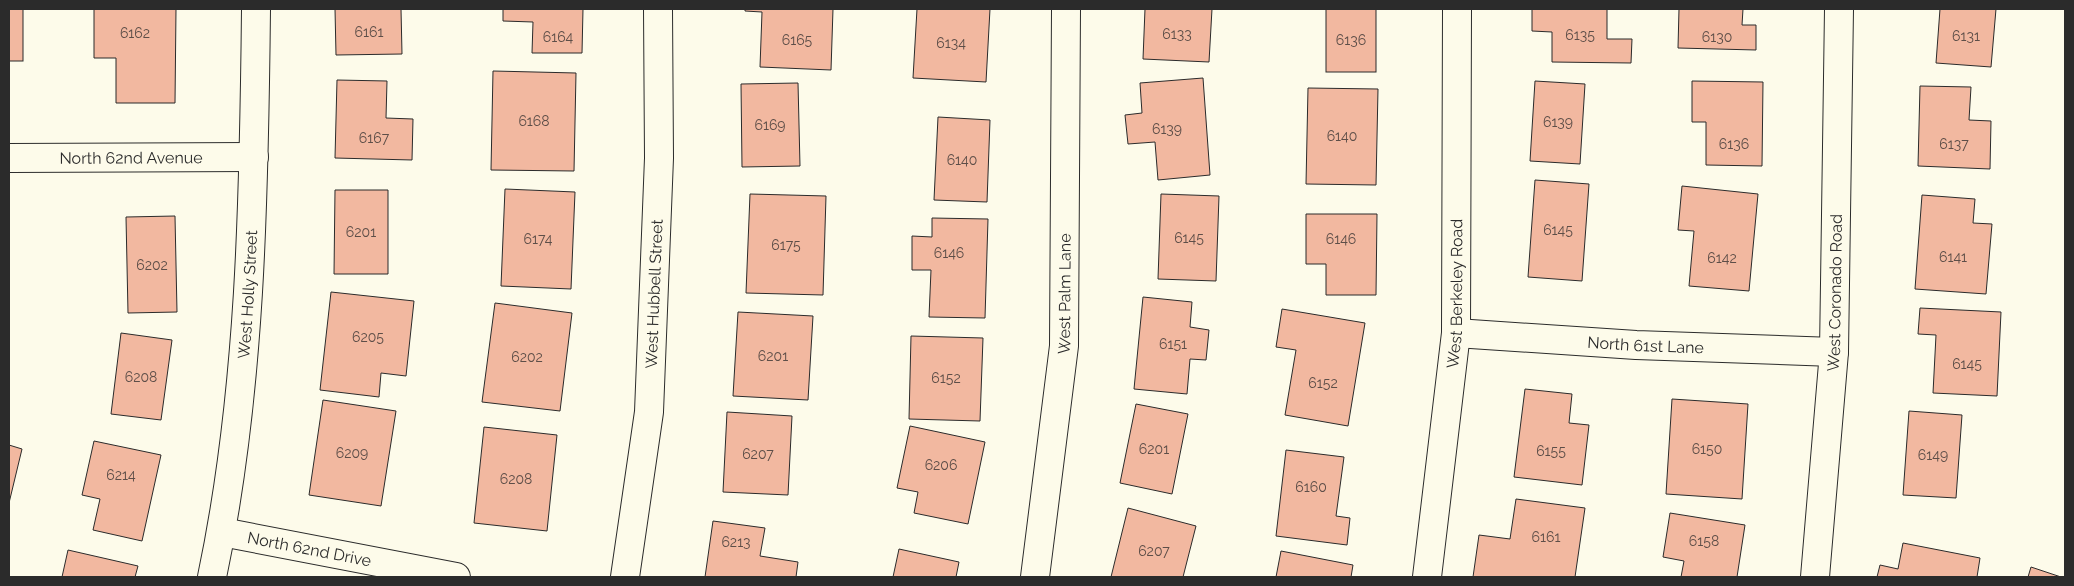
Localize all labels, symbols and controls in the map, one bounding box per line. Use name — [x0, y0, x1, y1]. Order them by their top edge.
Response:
house number: 6161 — [355, 24, 383, 40]
house number: 6162 — [120, 25, 150, 41]
house number: 6133 — [1162, 26, 1192, 42]
house number: 6135 — [1565, 27, 1595, 43]
house number: 6131 — [1952, 28, 1980, 44]
house number: 6164 — [543, 29, 574, 45]
house number: 6130 — [1702, 29, 1732, 45]
house number: 6165 — [782, 32, 813, 48]
house number: 6136 — [1336, 32, 1366, 48]
house number: 6134 — [936, 35, 966, 51]
house number: 6168 — [518, 113, 550, 129]
house number: 6139 — [1543, 114, 1573, 130]
house number: 6169 — [754, 117, 786, 133]
house number: 6139 — [1152, 121, 1182, 137]
house number: 6140 — [1327, 128, 1357, 144]
house number: 6167 — [359, 130, 390, 146]
house number: 6136 — [1719, 136, 1749, 152]
house number: 6137 — [1939, 136, 1969, 152]
street label: North 62nd Avenue — [59, 148, 203, 168]
house number: 6140 — [947, 152, 977, 168]
street label: West Coronado Road — [1823, 214, 1846, 372]
street label: West Hubbell Street — [642, 218, 667, 369]
street label: West Berkeley Road — [1443, 219, 1466, 370]
house number: 6145 — [1543, 222, 1573, 238]
house number: 6201 — [346, 224, 376, 240]
street label: West Holly Street — [234, 229, 261, 360]
house number: 6145 — [1174, 230, 1204, 246]
house number: 6174 — [524, 231, 553, 247]
house number: 6146 — [1326, 231, 1356, 247]
street label: West Palm Lane — [1054, 233, 1075, 355]
house number: 6175 — [771, 237, 801, 253]
house number: 6146 — [934, 245, 964, 261]
house number: 6141 — [1939, 249, 1967, 265]
house number: 6142 — [1707, 250, 1737, 266]
house number: 6202 — [136, 257, 168, 273]
house number: 6205 — [352, 329, 384, 345]
street label: North 61st Lane — [1587, 333, 1704, 357]
house number: 6151 — [1159, 336, 1187, 352]
house number: 6201 — [758, 348, 788, 364]
house number: 6202 — [511, 349, 543, 365]
house number: 6145 — [1952, 356, 1982, 372]
house number: 6208 — [125, 369, 157, 385]
house number: 6152 — [931, 370, 961, 386]
house number: 6152 — [1308, 375, 1338, 391]
house number: 6201 — [1139, 441, 1169, 457]
house number: 6150 — [1692, 441, 1722, 457]
house number: 6155 — [1536, 443, 1566, 459]
house number: 6209 — [336, 445, 368, 461]
house number: 6207 — [742, 446, 774, 462]
house number: 6149 — [1918, 447, 1948, 463]
house number: 6206 — [925, 457, 957, 473]
house number: 6214 — [106, 467, 136, 483]
house number: 6208 — [500, 471, 532, 487]
house number: 6160 — [1295, 479, 1327, 495]
street label: North 62nd Drive — [246, 528, 373, 571]
house number: 6161 — [1532, 529, 1560, 545]
house number: 6158 — [1689, 533, 1719, 549]
house number: 6213 — [721, 534, 751, 550]
house number: 6207 — [1138, 543, 1170, 559]

